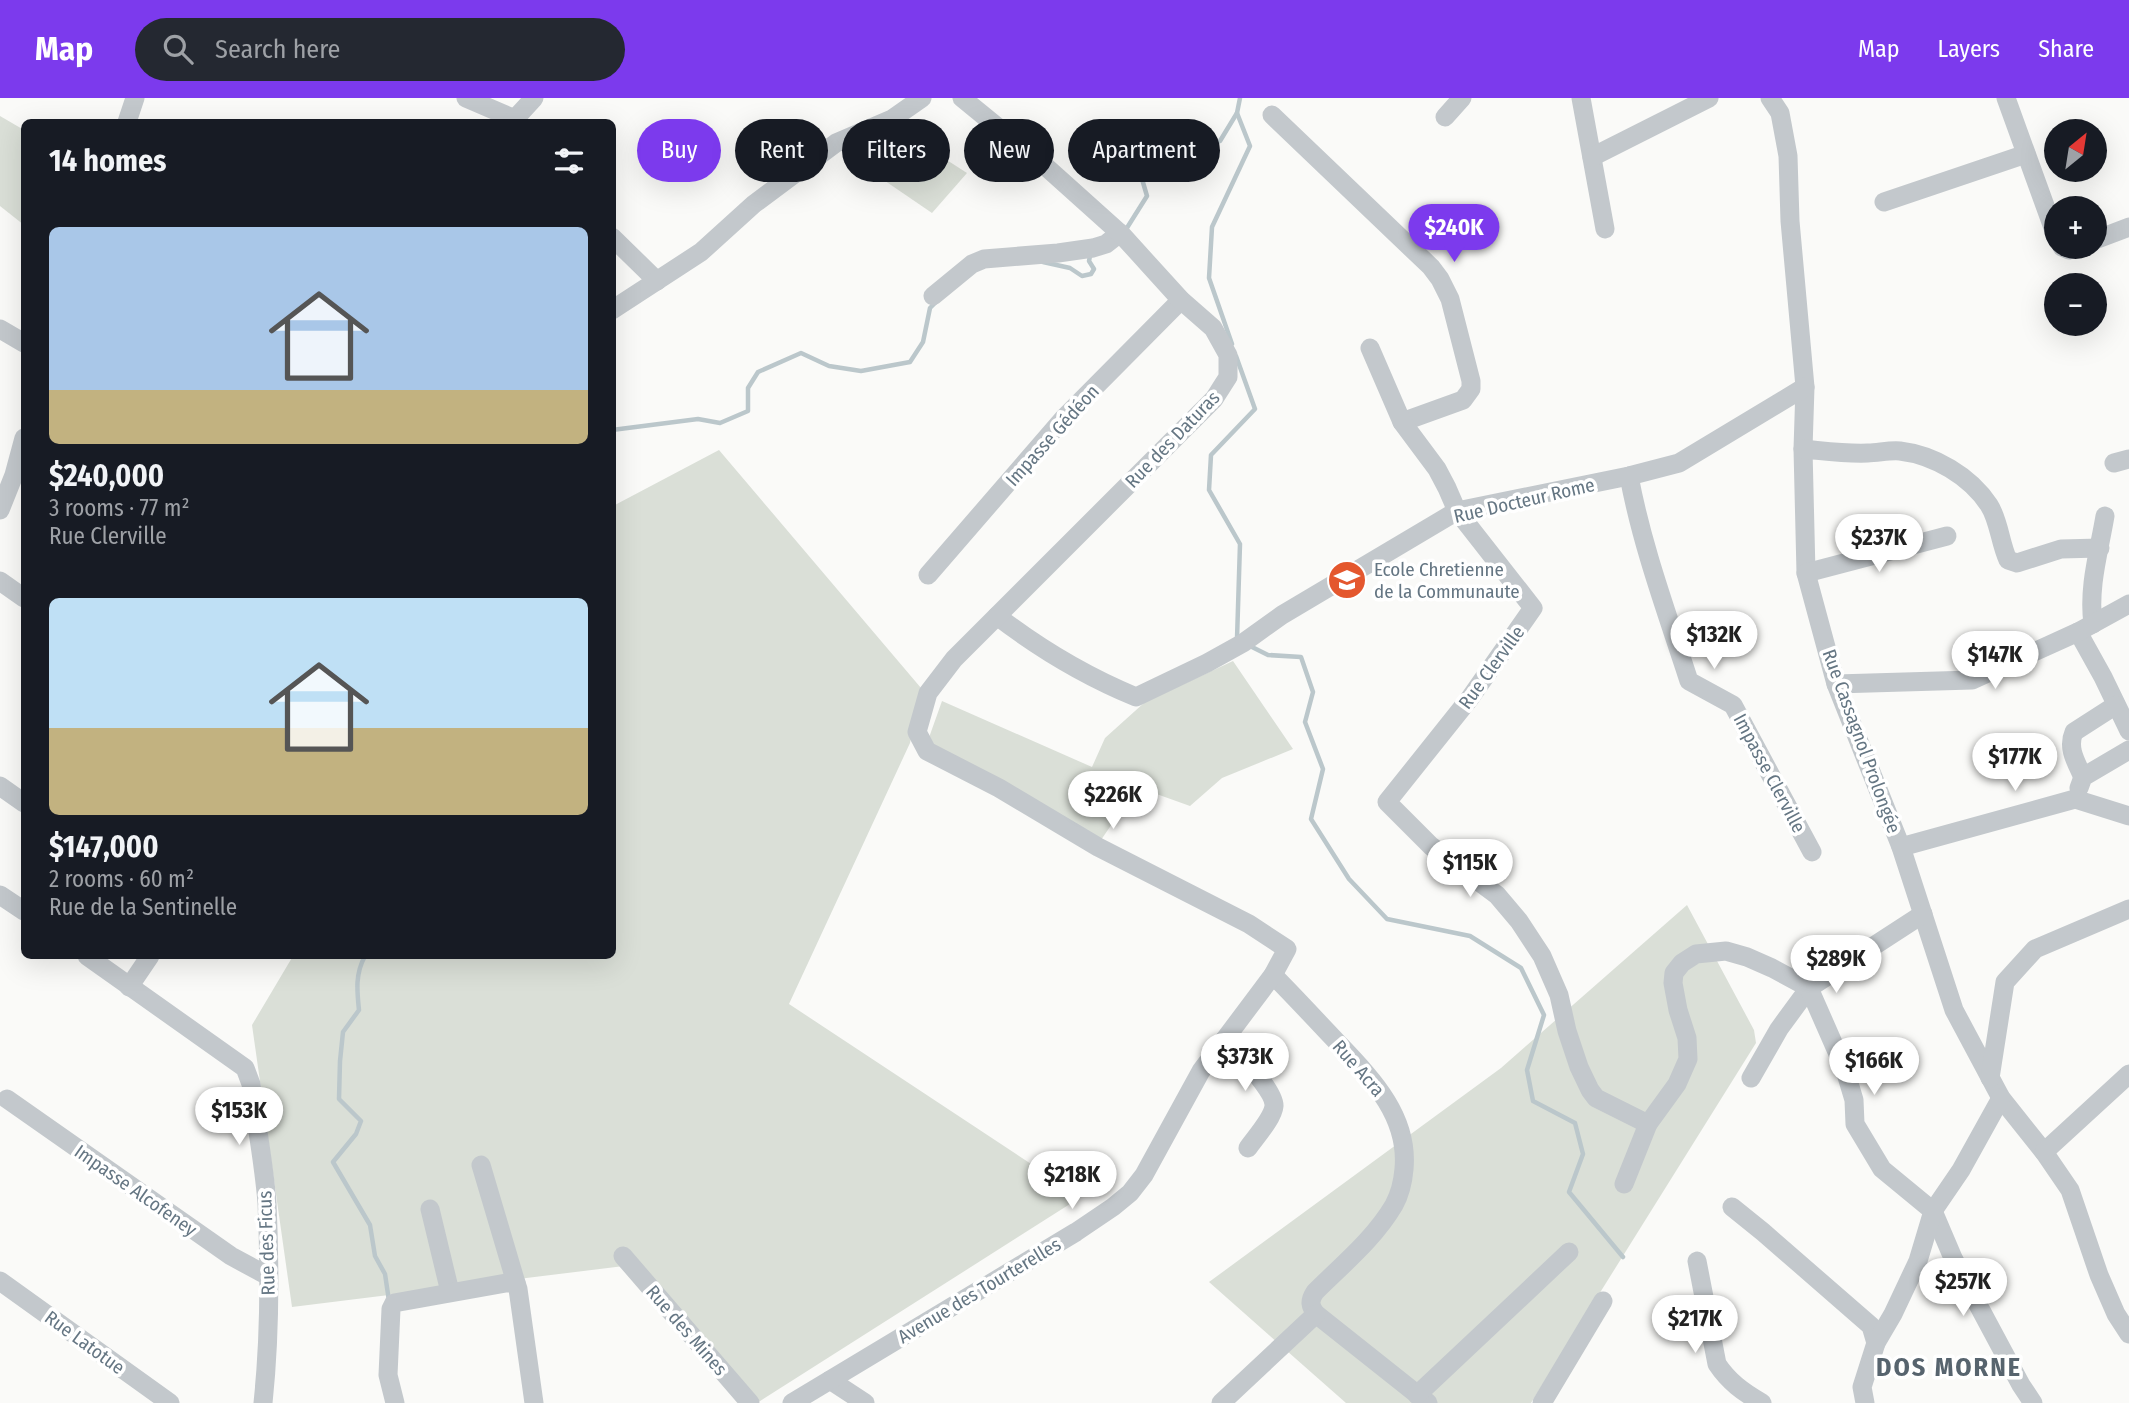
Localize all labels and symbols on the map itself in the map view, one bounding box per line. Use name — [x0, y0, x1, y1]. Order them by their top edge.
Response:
north arrow — [2044, 119, 2107, 182]
pin: $240K — [1405, 204, 1503, 264]
street label: Impasse Gédéon — [1001, 380, 1104, 491]
street label: Rue des Daturas — [1120, 386, 1224, 493]
street label: Rue Docteur Rome — [1452, 473, 1597, 528]
pin: $237K — [1830, 514, 1928, 574]
place label: Ecole Chretienne de la Communaute — [1374, 558, 1520, 603]
school or university icon: Ecole Chretienne de la Communaute — [1326, 559, 1368, 601]
pin: $132K — [1665, 612, 1763, 671]
street label: Rue Clerville — [1454, 621, 1529, 713]
pin: $147K — [1946, 632, 2044, 691]
street label: Rue Cassagnol Prolongée — [1818, 646, 1906, 836]
street label: Impasse Clerville — [1729, 710, 1811, 837]
pin: $177K — [1966, 734, 2064, 793]
pin: $226K — [1064, 772, 1162, 831]
pin: $115K — [1421, 840, 1519, 899]
pin: $289K — [1787, 936, 1885, 995]
pin: $373K — [1196, 1034, 1294, 1093]
street label: Rue Acra — [1328, 1035, 1389, 1101]
pin: $166K — [1825, 1038, 1923, 1097]
pin: $153K — [190, 1088, 288, 1147]
street label: Impasse Alcofeney — [70, 1140, 202, 1241]
pin: $218K — [1023, 1152, 1121, 1211]
street label: Rue des Ficus — [253, 1190, 280, 1296]
street label: Avenue des Tourterelles — [894, 1233, 1065, 1348]
pin: $257K — [1914, 1258, 2012, 1318]
street label: Rue des Mines — [641, 1280, 732, 1380]
pin: $217K — [1646, 1296, 1744, 1355]
street label: Rue Latotue — [40, 1306, 129, 1379]
district label: DOS MORNE — [1876, 1352, 2022, 1383]

